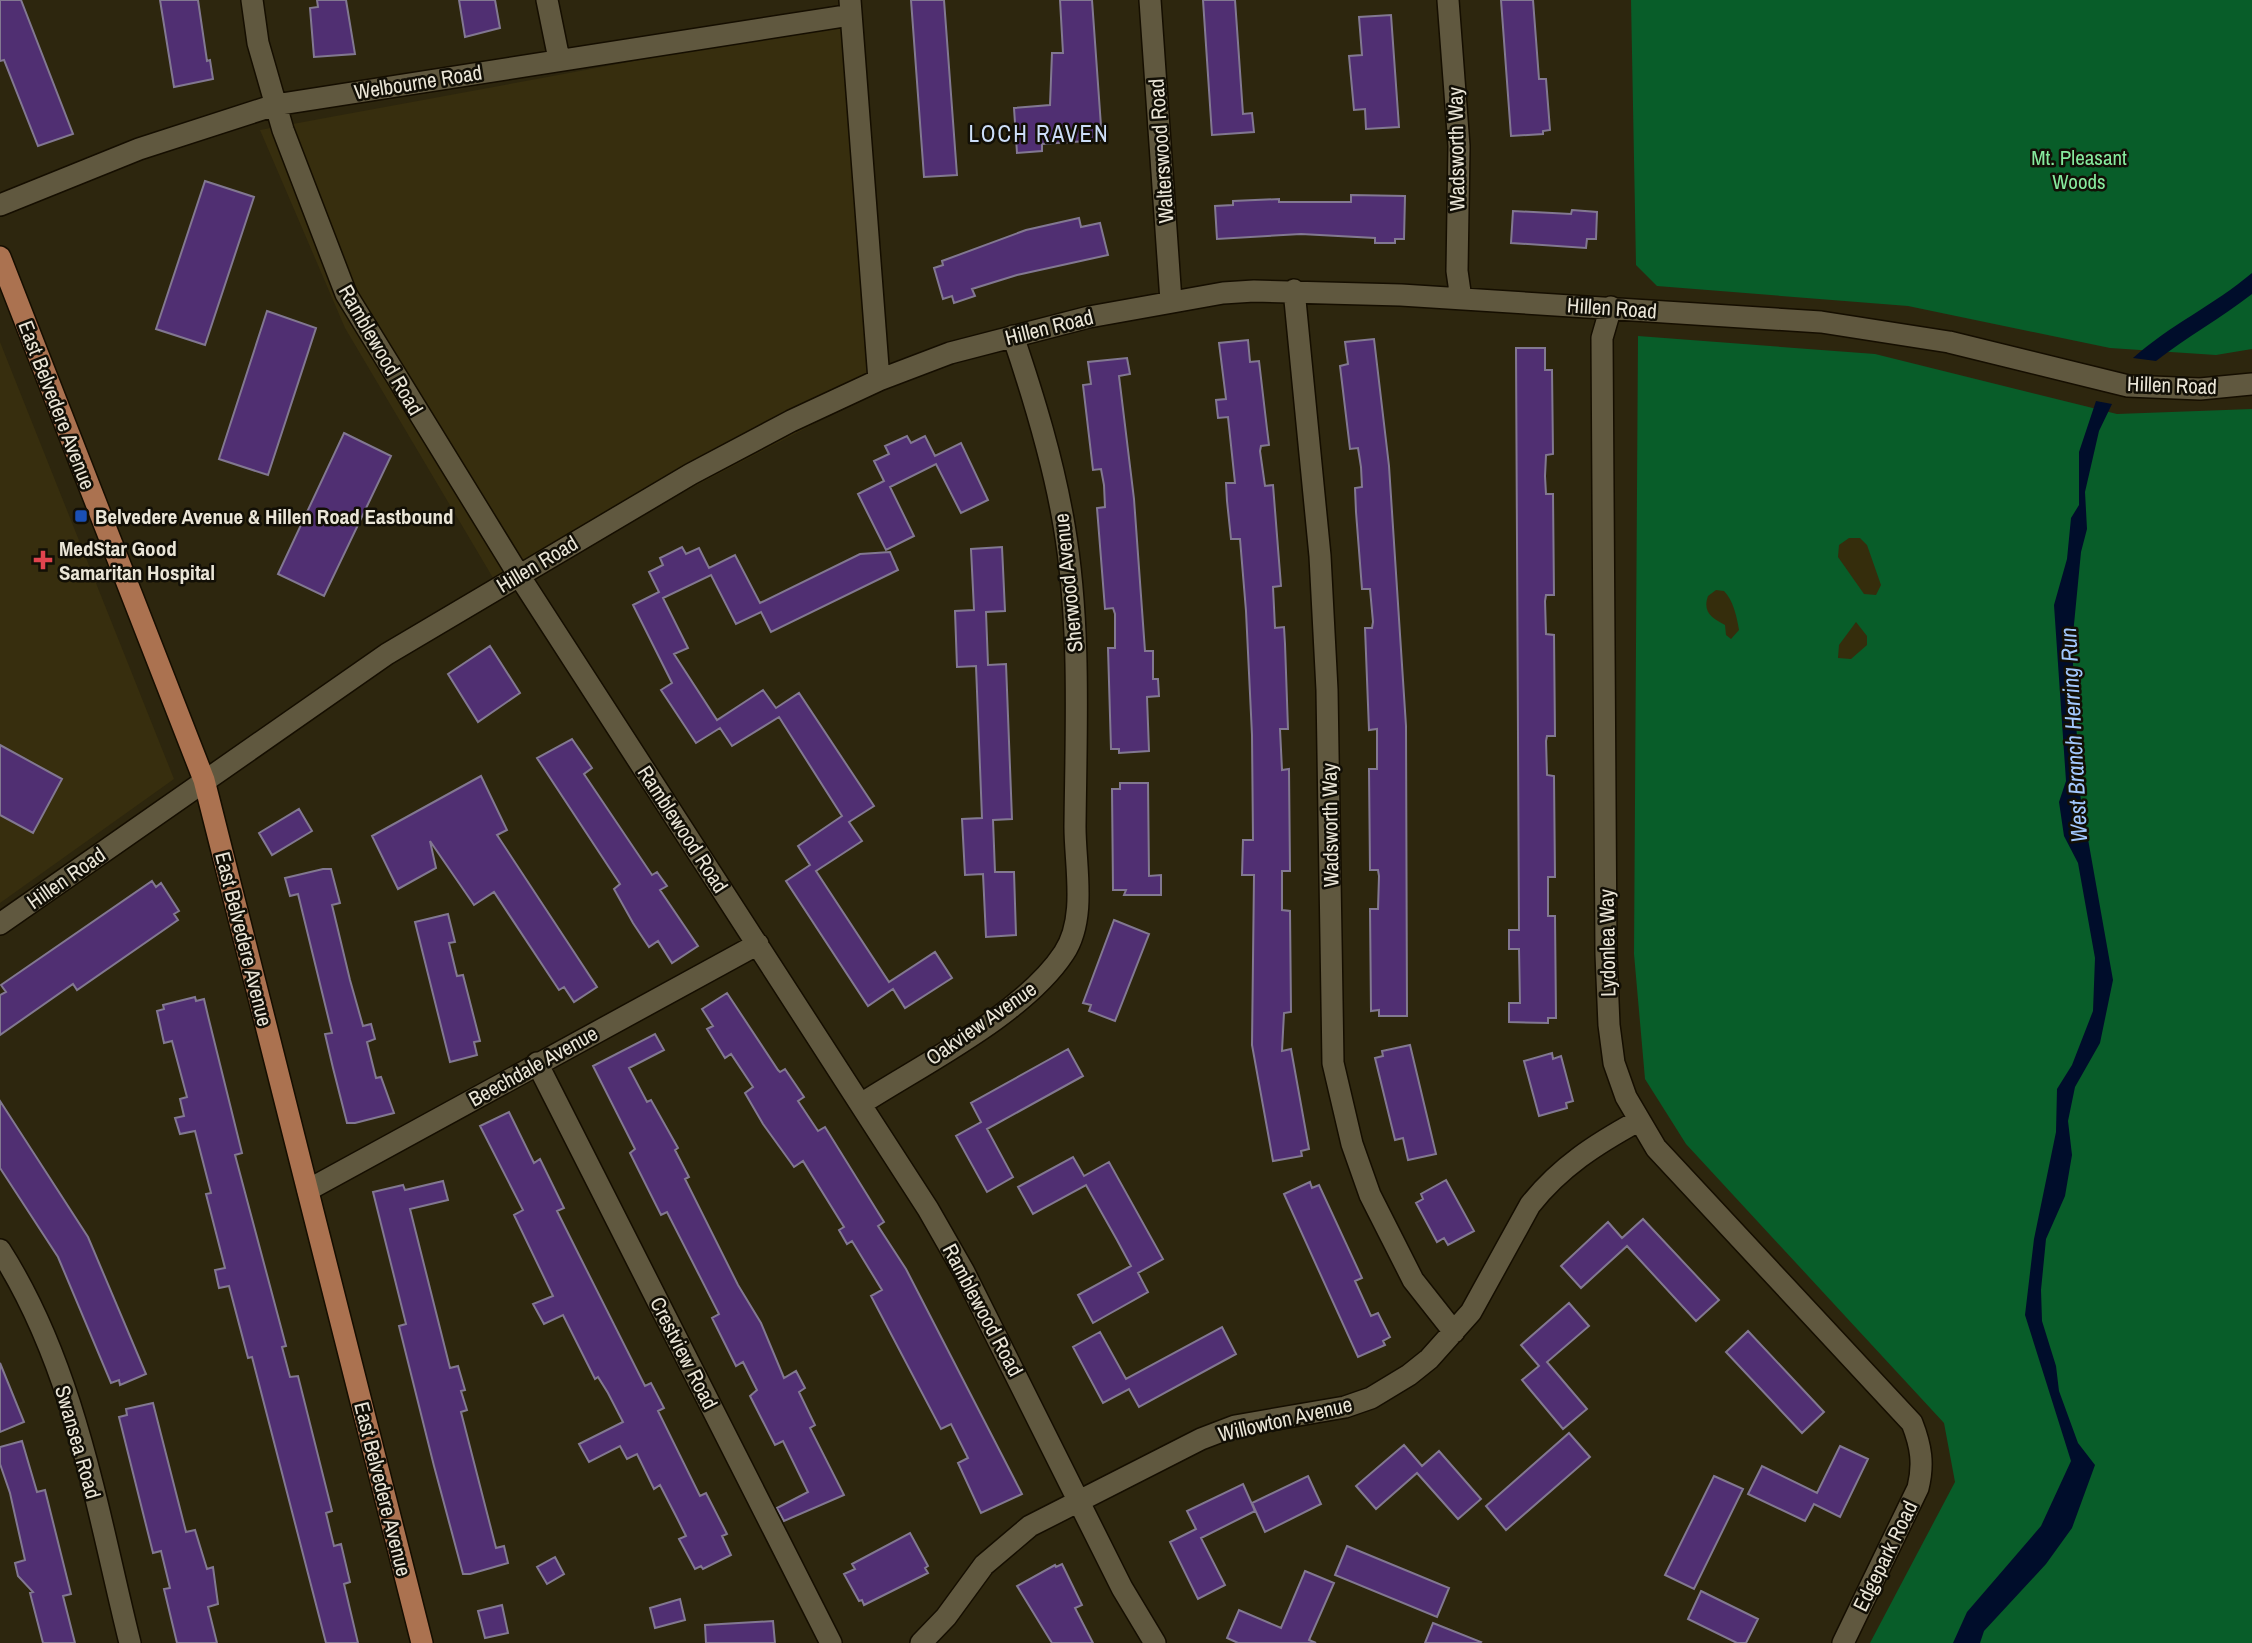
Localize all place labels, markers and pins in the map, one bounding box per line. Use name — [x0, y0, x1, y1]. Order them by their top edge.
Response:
place label: Belvedere Avenue & Hillen Road Eastbound — [95, 502, 454, 531]
marker: Belvedere Avenue & Hillen Road Eastbound — [73, 508, 89, 524]
place label: MedStar Good Samaritan Hospital — [59, 534, 215, 587]
marker: MedStar Good Samaritan Hospital — [33, 550, 53, 570]

